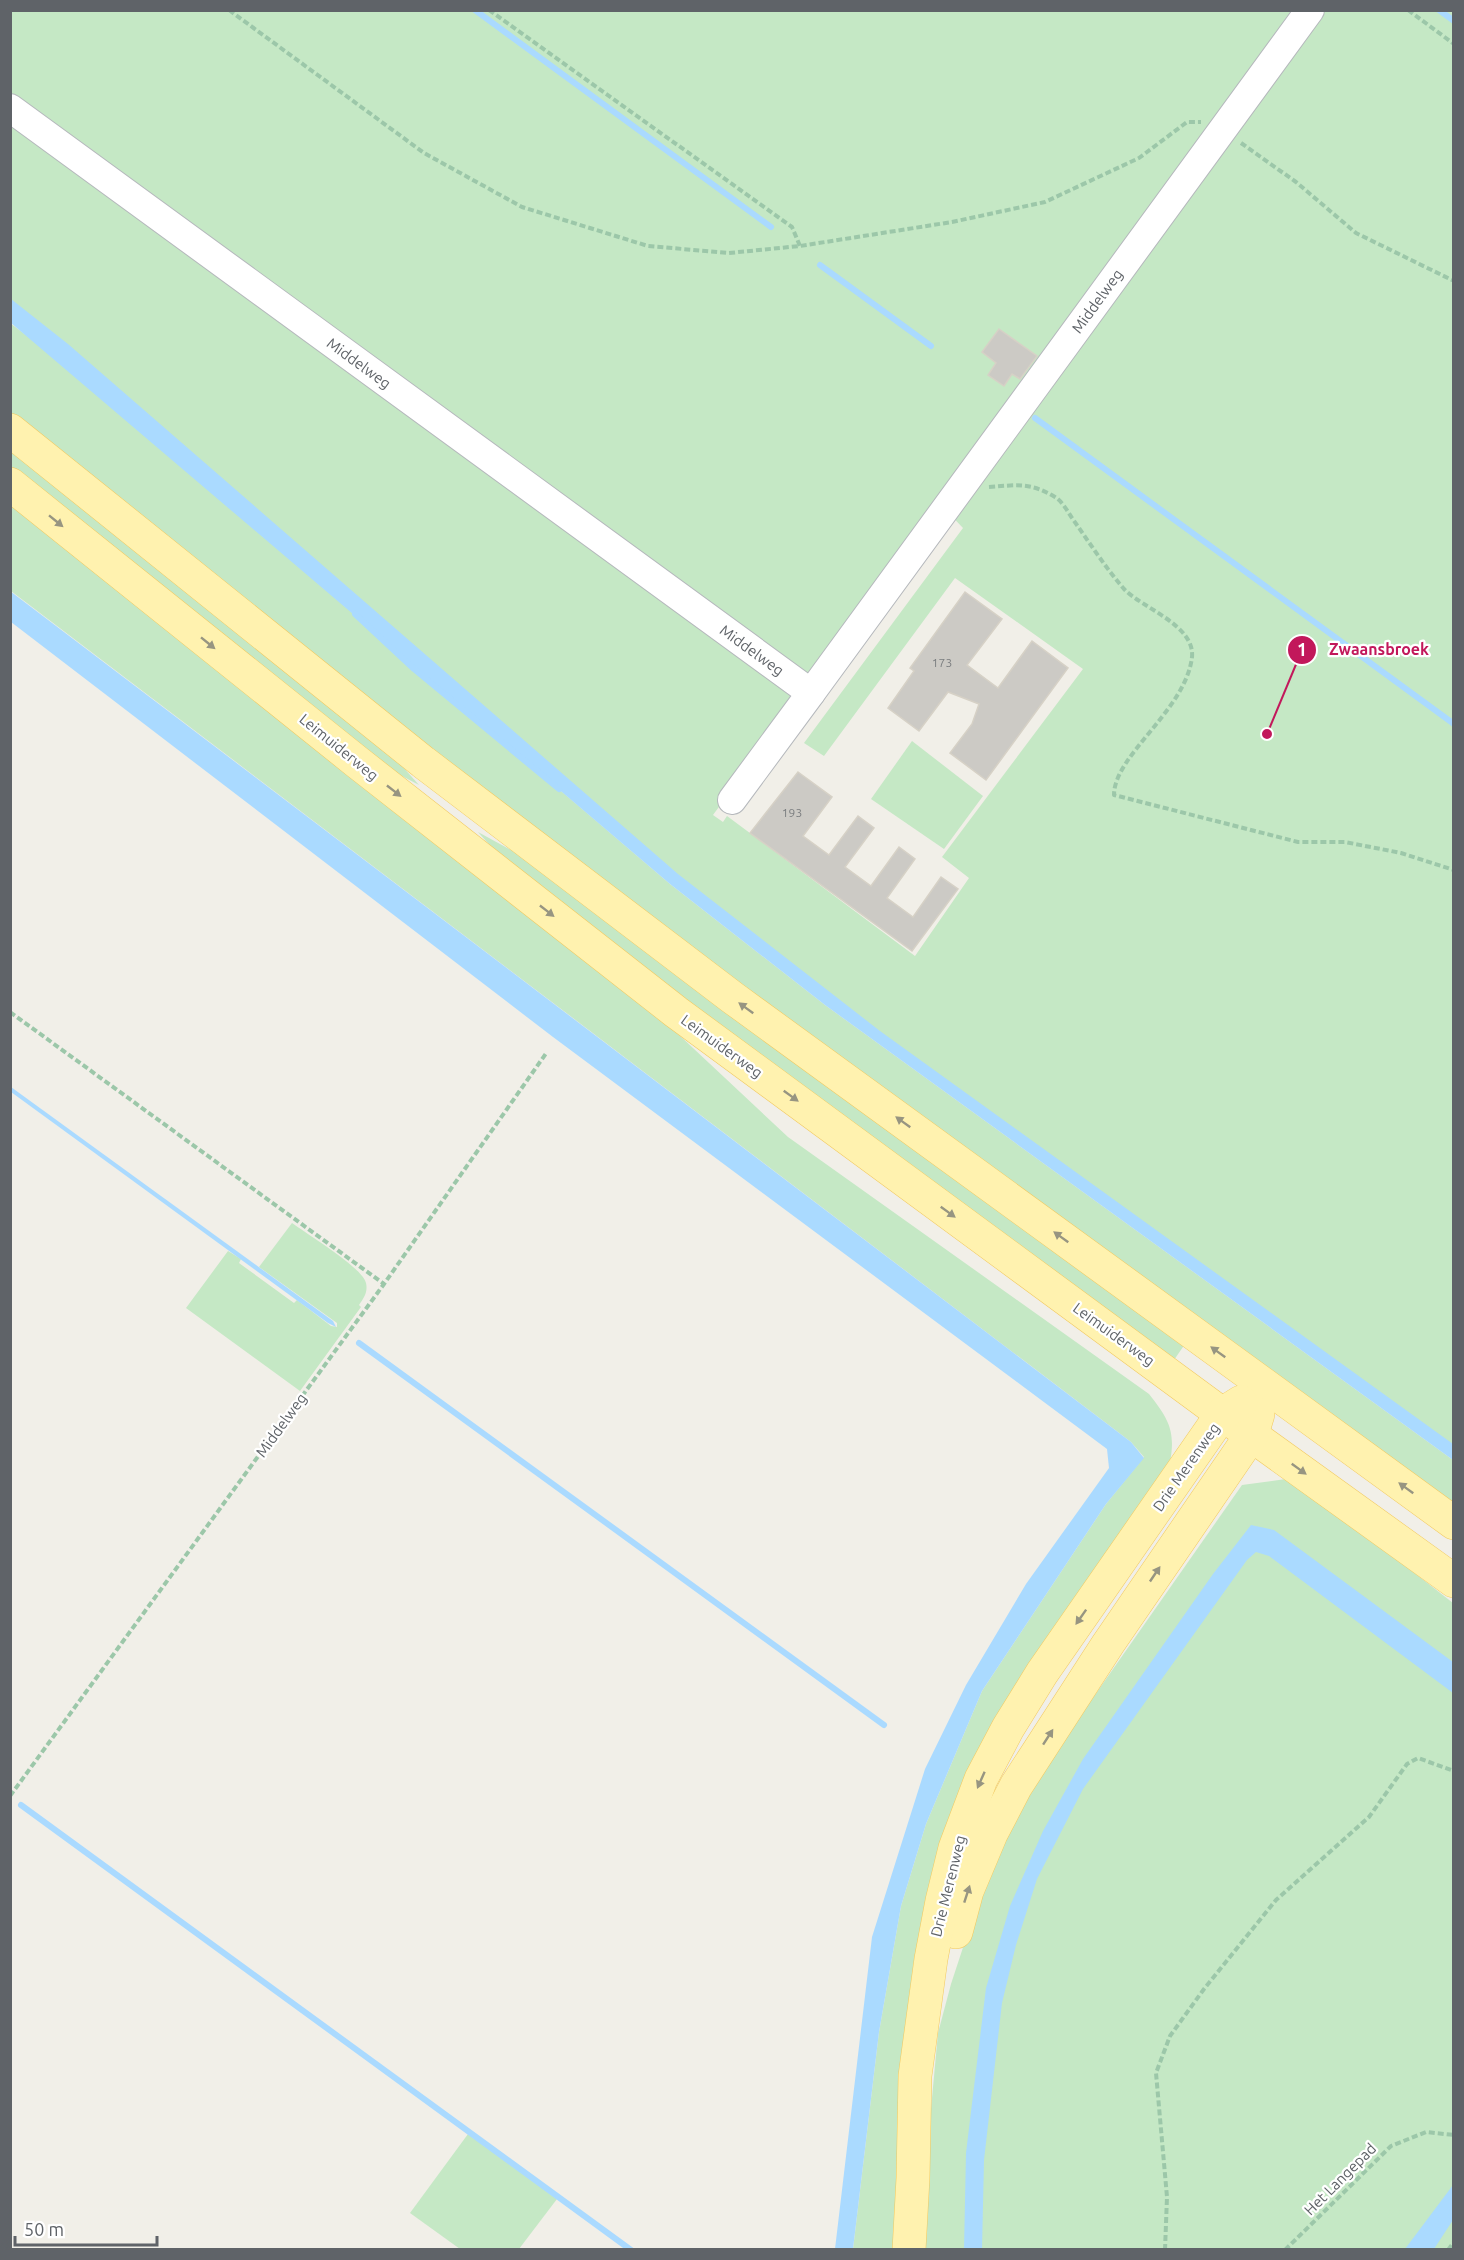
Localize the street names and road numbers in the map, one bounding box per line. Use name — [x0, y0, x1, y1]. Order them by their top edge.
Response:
street label: Middelweg — [1068, 266, 1126, 336]
street label: Middelweg — [324, 334, 394, 392]
street label: Middelweg — [717, 621, 787, 679]
street label: Leimuiderweg — [296, 710, 382, 784]
street label: Leimuiderweg — [678, 1011, 766, 1081]
street label: Leimuiderweg — [1070, 1299, 1158, 1369]
street label: Middelweg — [252, 1390, 310, 1460]
street label: Drie Merenweg — [1149, 1420, 1223, 1514]
street label: Drie Merenweg — [927, 1833, 969, 1939]
street label: Het Langepad — [1301, 2140, 1379, 2218]

